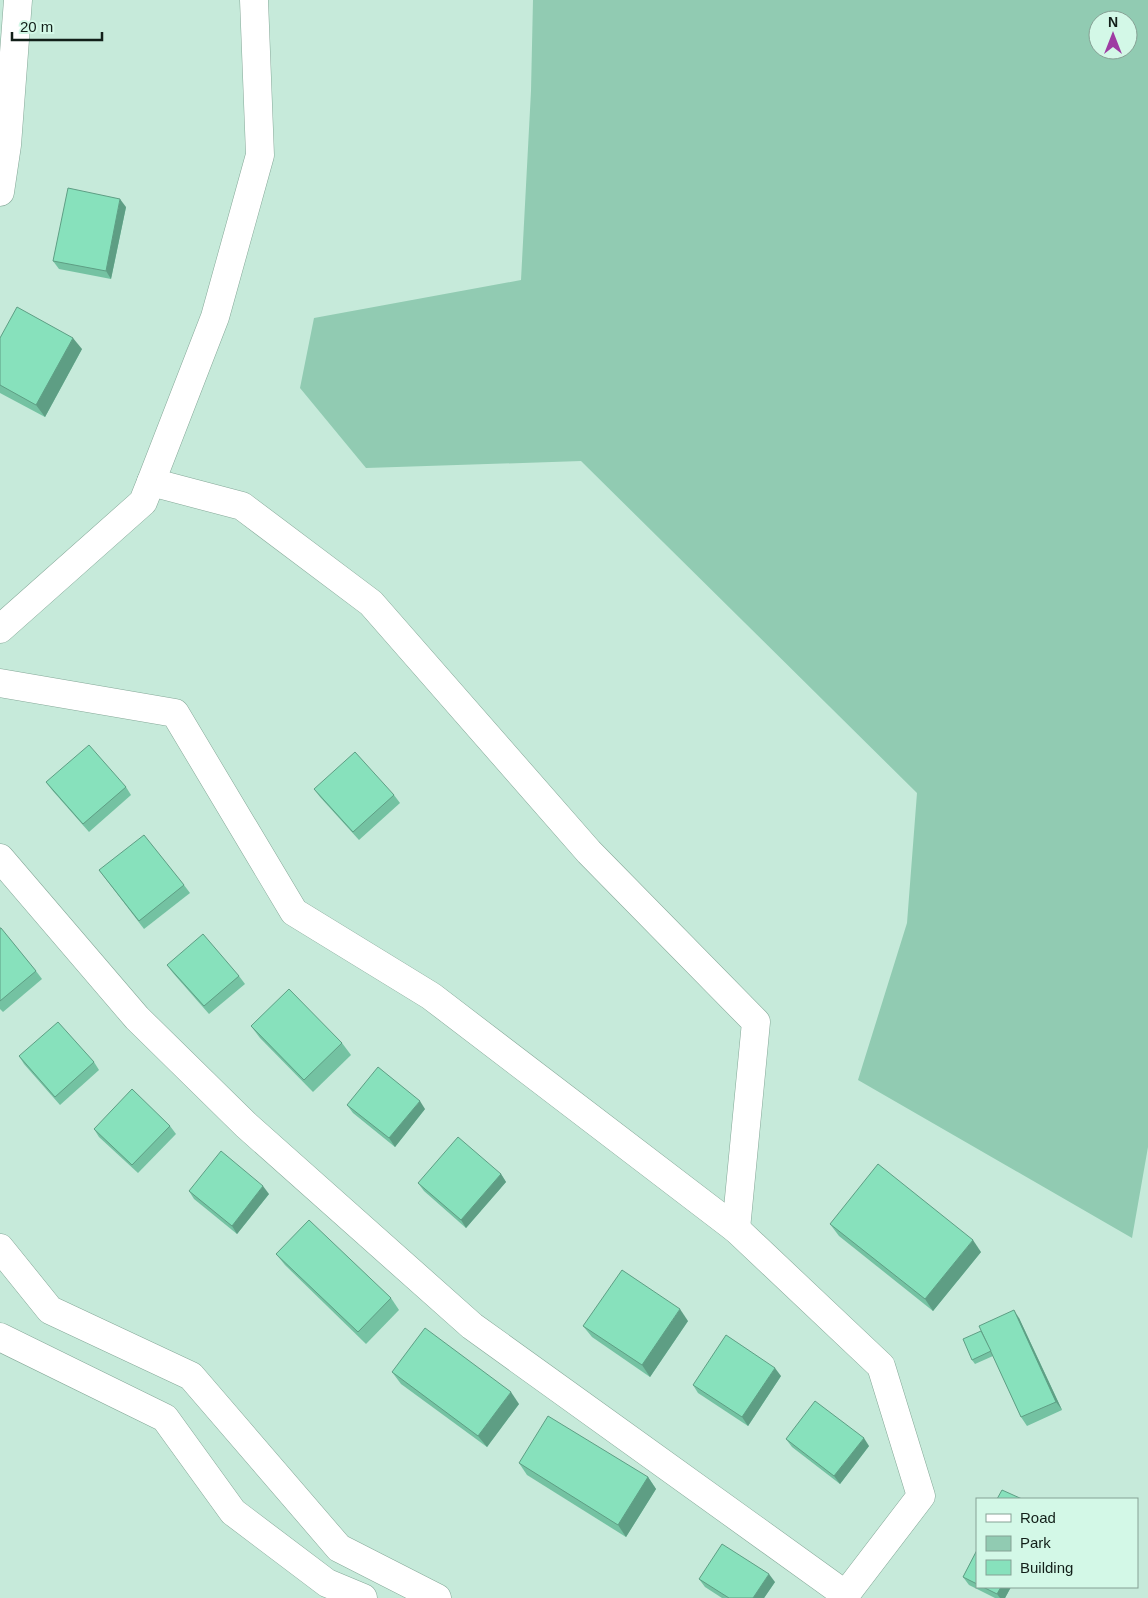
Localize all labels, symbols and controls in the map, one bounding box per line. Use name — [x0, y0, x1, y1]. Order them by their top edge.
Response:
scale bar — [12, 10, 102, 42]
north arrow — [1088, 10, 1138, 60]
text: N — [1108, 14, 1118, 30]
text: 20 m — [20, 18, 53, 35]
legend — [976, 1498, 1138, 1588]
text: Road — [1020, 1509, 1056, 1526]
text: Park — [1020, 1534, 1051, 1551]
text: Building — [1020, 1559, 1073, 1576]

